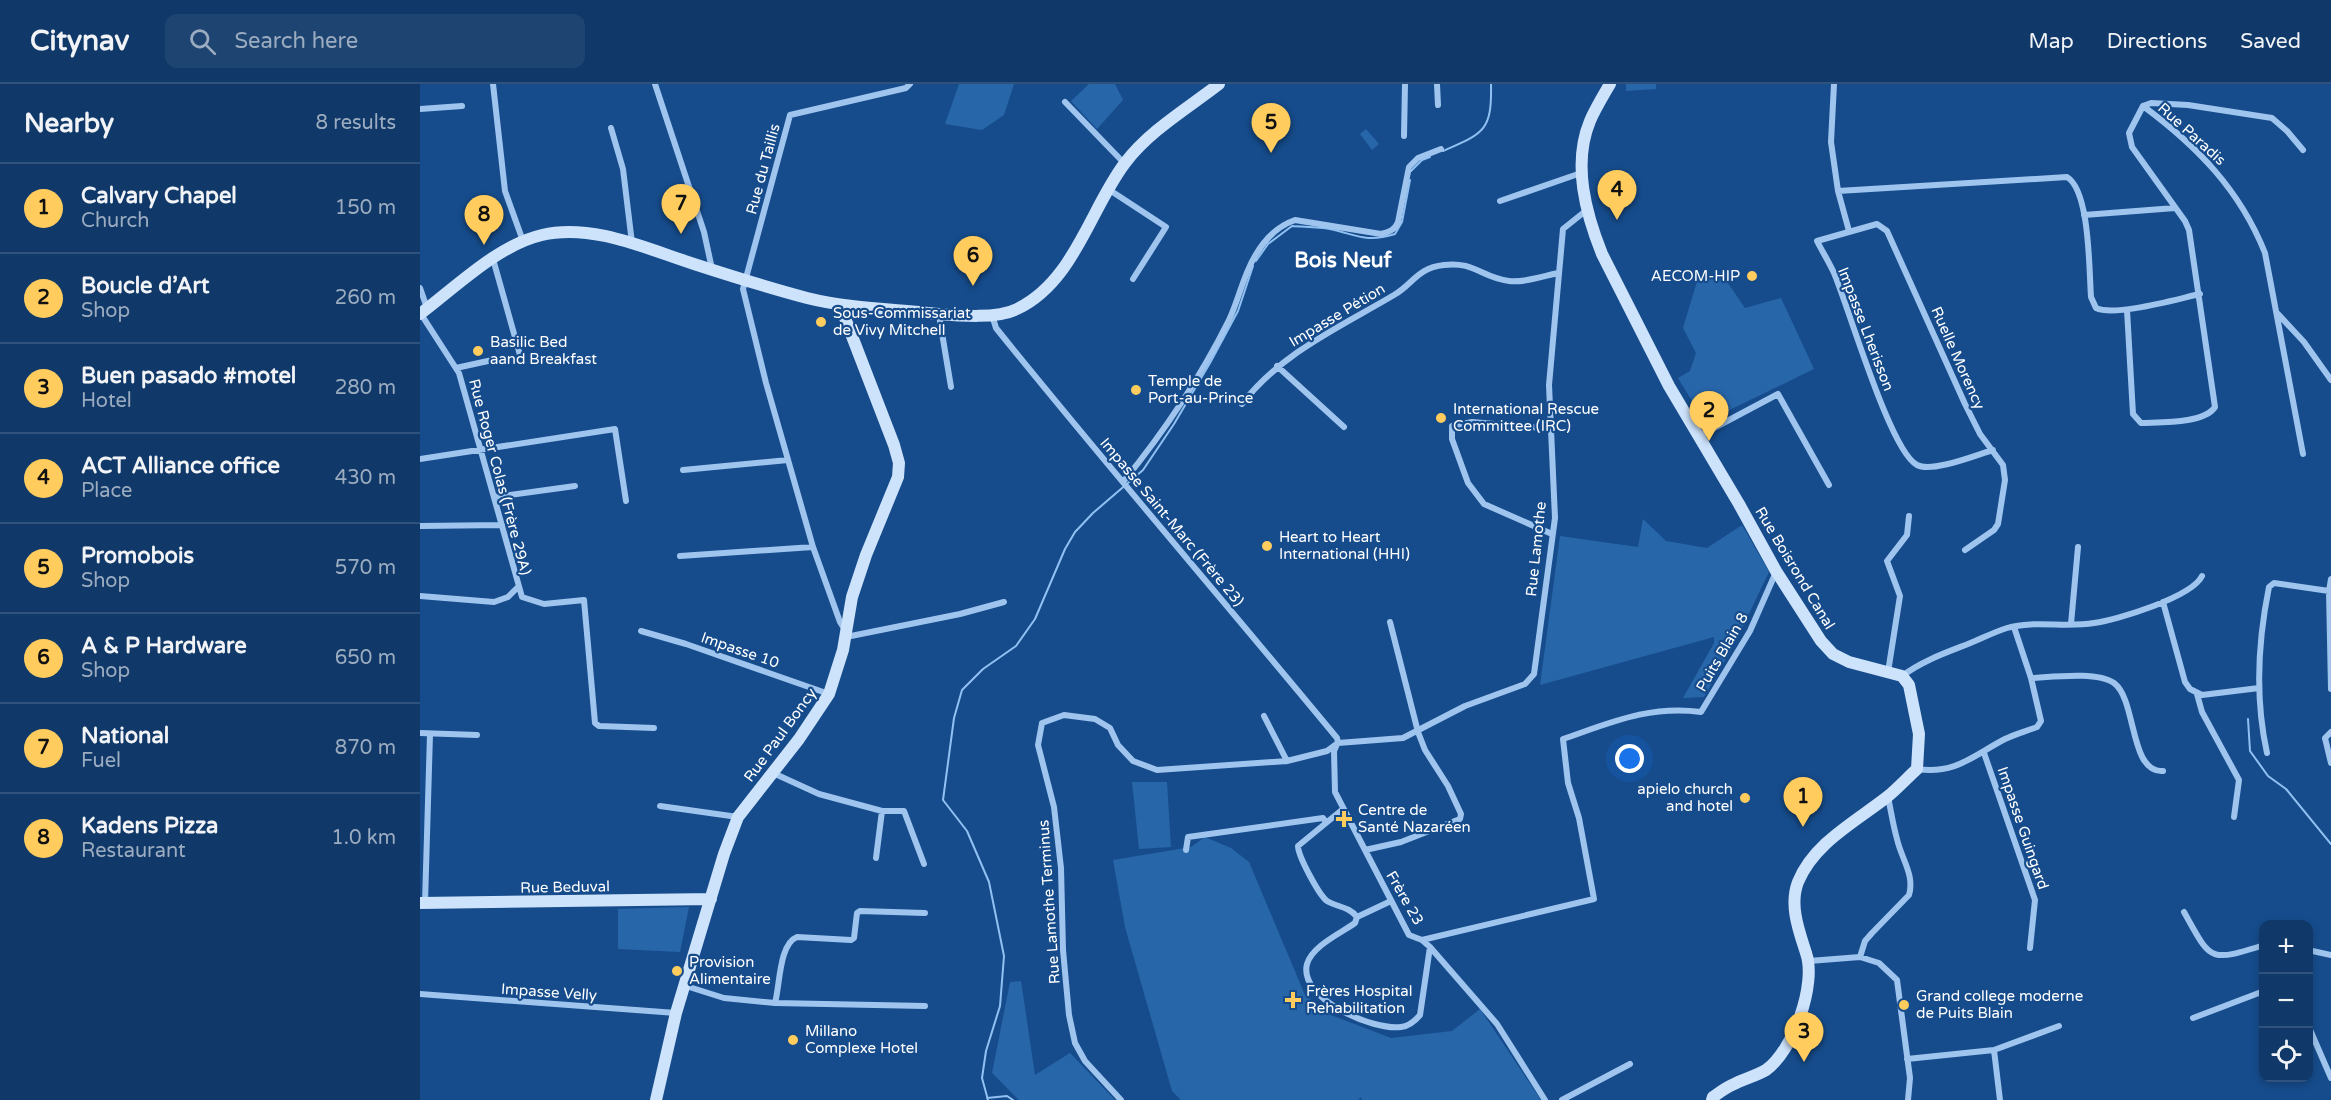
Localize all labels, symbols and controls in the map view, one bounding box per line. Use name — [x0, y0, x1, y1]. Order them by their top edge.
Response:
search box — [165, 14, 585, 68]
text: Citynav — [30, 24, 129, 58]
icon: search — [186, 25, 219, 58]
text: Search here — [234, 28, 358, 54]
text: Map — [2028, 29, 2074, 54]
text: Directions — [2107, 29, 2207, 54]
text: Saved — [2240, 29, 2301, 54]
street label: Rue Paradis — [2154, 99, 2230, 169]
pin: 5 — [1252, 104, 1290, 153]
text: Nearby — [24, 108, 114, 139]
text: 8 results — [316, 111, 396, 135]
street label: Rue du Taillis — [742, 122, 784, 216]
pin: 4 — [1598, 170, 1636, 220]
text: Calvary Chapel — [81, 183, 237, 209]
pin: 7 — [662, 184, 700, 234]
text: 1 — [37, 196, 50, 220]
text: 150 m — [335, 196, 396, 220]
pin: 8 — [464, 196, 504, 245]
text: Church — [81, 209, 149, 233]
pin: 6 — [954, 236, 992, 286]
district label: Bois Neuf — [1294, 248, 1393, 273]
street label: Impasse Lherisson — [1834, 265, 1898, 393]
place label: AECOM-HIP — [1651, 267, 1740, 285]
marker: AECOM-HIP — [1745, 269, 1759, 283]
text: Boucle d’Art — [81, 273, 209, 299]
street label: Impasse Pétion — [1286, 279, 1388, 351]
text: 2 — [37, 286, 50, 310]
text: 260 m — [335, 286, 396, 310]
text: Shop — [81, 299, 130, 323]
place label: Sous-Commissariat de Vivy Mitchell — [833, 304, 971, 339]
street label: Ruelle Morency — [1927, 304, 1989, 412]
marker: Sous-Commissariat de Vivy Mitchell — [814, 315, 828, 329]
place label: Basilic Bed aand Breakfast — [490, 333, 597, 368]
marker: Basilic Bed aand Breakfast — [471, 344, 485, 358]
text: Buen pasado #motel — [81, 363, 296, 389]
place label: Temple de Port-au-Prince — [1148, 372, 1253, 407]
text: 3 — [37, 376, 50, 400]
text: 280 m — [335, 376, 396, 400]
street label: Rue Roger Colas (Frère 29A) — [465, 377, 535, 577]
marker: Temple de Port-au-Prince — [1129, 383, 1143, 397]
text: Hotel — [81, 389, 132, 413]
pin: 2 — [1690, 392, 1728, 441]
place label: International Rescue Committee (IRC) — [1453, 400, 1599, 435]
marker: International Rescue Committee (IRC) — [1434, 411, 1448, 425]
street label: Impasse Saint-Marc (Frère 23) — [1096, 434, 1248, 610]
text: ACT Alliance office — [81, 453, 280, 479]
text: 4 — [37, 466, 50, 490]
text: 430 m — [335, 466, 396, 490]
text: Place — [81, 479, 132, 503]
street label: Rue Lamothe — [1522, 501, 1550, 597]
street label: Rue Boisrond Canal — [1751, 503, 1839, 633]
place label: Heart to Heart International (HHI) — [1279, 528, 1410, 563]
marker: Heart to Heart International (HHI) — [1260, 539, 1274, 553]
text: Promobois — [81, 543, 194, 569]
text: 5 — [37, 556, 50, 580]
text: 570 m — [335, 556, 396, 580]
text: Shop — [81, 569, 130, 593]
street label: Puits Blain 8 — [1692, 609, 1752, 695]
street label: Impasse 10 — [699, 628, 781, 672]
text: A & P Hardware — [81, 633, 247, 659]
text: 6 — [37, 646, 50, 670]
text: 650 m — [335, 646, 396, 670]
text: Shop — [81, 659, 130, 683]
street label: Rue Paul Boncy — [740, 685, 820, 785]
text: National — [81, 723, 169, 749]
text: 7 — [37, 736, 50, 760]
text: 870 m — [335, 736, 396, 760]
your location — [1615, 744, 1644, 773]
text: Fuel — [81, 749, 121, 773]
street label: Impasse Guingard — [1994, 764, 2052, 892]
pin: 1 — [1784, 778, 1822, 827]
place label: apielo church and hotel — [1637, 780, 1733, 815]
marker: apielo church and hotel — [1738, 791, 1752, 805]
place label: Centre de Santé Nazaréen — [1358, 801, 1471, 836]
marker: Centre de Santé Nazaréen — [1335, 810, 1353, 828]
text: Kadens Pizza — [81, 813, 218, 839]
street label: Rue Lamothe Terminus — [1034, 819, 1064, 985]
text: 8 — [37, 826, 50, 850]
text: 1.0 km — [331, 826, 396, 850]
text: Restaurant — [81, 839, 186, 863]
street label: Frère 23 — [1382, 868, 1428, 928]
street label: Rue Beduval — [520, 877, 610, 897]
map controls — [2259, 920, 2313, 1082]
button: + — [2259, 920, 2313, 974]
place label: Provision Alimentaire — [689, 953, 771, 988]
marker: Provision Alimentaire — [670, 964, 684, 978]
button: − — [2259, 974, 2313, 1028]
street label: Impasse Velly — [500, 980, 598, 1004]
place label: Frères Hospital Rehabilitation — [1306, 982, 1412, 1017]
place label: Grand college moderne de Puits Blain — [1916, 987, 2083, 1022]
marker: Frères Hospital Rehabilitation — [1284, 991, 1302, 1009]
marker: Grand college moderne de Puits Blain — [1897, 998, 1911, 1012]
pin: 3 — [1784, 1012, 1824, 1062]
place label: Millano Complexe Hotel — [805, 1022, 918, 1057]
button: locate — [2259, 1028, 2313, 1082]
marker: Millano Complexe Hotel — [786, 1033, 800, 1047]

